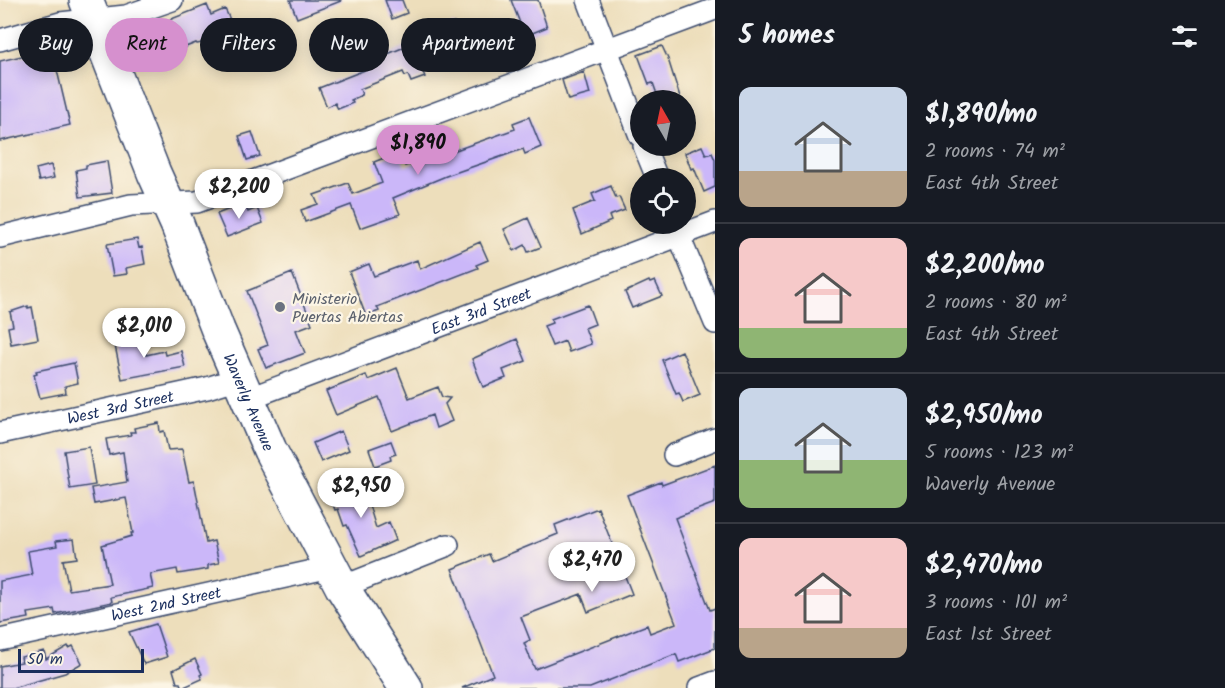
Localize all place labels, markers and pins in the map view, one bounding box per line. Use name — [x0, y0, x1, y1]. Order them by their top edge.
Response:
pin: $1,890 — [369, 125, 467, 176]
pin: $2,200 — [190, 169, 288, 220]
place label: Ministerio Puertas Abiertas — [292, 287, 403, 330]
marker: Ministerio Puertas Abiertas — [273, 300, 287, 314]
pin: $2,010 — [95, 308, 193, 359]
pin: $2,950 — [312, 468, 410, 519]
pin: $2,470 — [543, 542, 641, 593]

